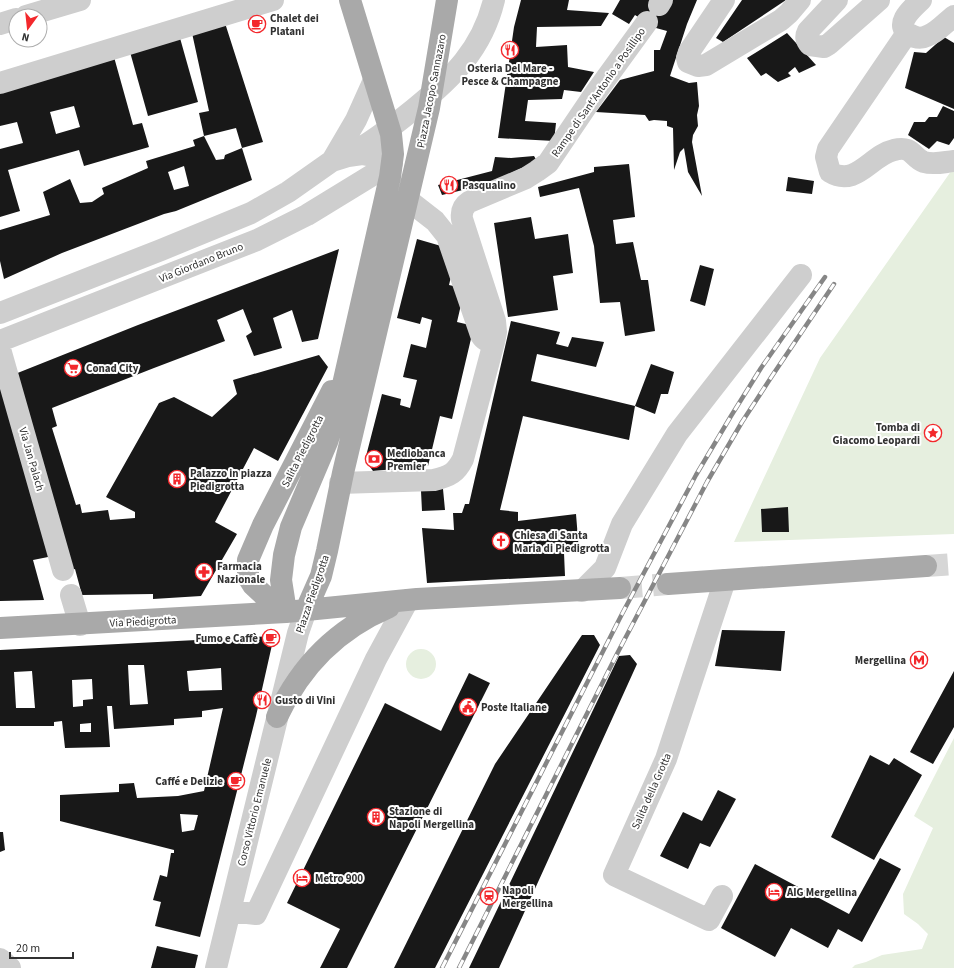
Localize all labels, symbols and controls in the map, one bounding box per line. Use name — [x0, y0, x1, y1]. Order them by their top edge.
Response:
north arrow — [8, 8, 48, 48]
place label: Chalet dei Platani — [270, 11, 319, 39]
cafe icon: Chalet dei Platani — [247, 14, 267, 34]
street label: Rampe di Sant'Antonio a Posillipo — [548, 25, 649, 160]
text: N — [20, 29, 31, 45]
street label: Piazza Jacopo Sannazaro — [413, 33, 450, 149]
restaurant icon: Osteria Del Mare - Pesce & Champagne — [500, 40, 520, 60]
place label: Osteria Del Mare - Pesce & Champagne — [462, 61, 559, 89]
restaurant icon: Pasqualino — [439, 175, 459, 195]
place label: Pasqualino — [462, 178, 516, 193]
street label: Via Giordano Bruno — [157, 239, 245, 286]
supermarket icon: Conad City — [63, 358, 83, 378]
place label: Conad City — [86, 361, 139, 376]
street label: Salita Piedigrotta — [278, 413, 327, 490]
place label: Tomba di Giacomo Leopardi — [833, 420, 920, 448]
place icon: Tomba di Giacomo Leopardi — [923, 423, 943, 443]
street label: Via Jan Palach — [15, 425, 48, 493]
place label: Mediobanca Premier — [387, 446, 446, 474]
bank icon: Mediobanca Premier — [364, 449, 384, 469]
place label: Palazzo in piazza Piedigrotta — [190, 466, 272, 494]
building icon: Palazzo in piazza Piedigrotta — [167, 469, 187, 489]
place label: Chiesa di Santa Maria di Piedigrotta — [514, 528, 610, 556]
church icon: Chiesa di Santa Maria di Piedigrotta — [491, 531, 511, 551]
street label: Piazza Piedigrotta — [292, 553, 333, 635]
place label: Farmacia Nazionale — [217, 559, 266, 587]
pharmacy icon: Farmacia Nazionale — [194, 562, 214, 582]
street label: Via Piedigrotta — [109, 612, 177, 631]
cafe icon: Fumo e Caffè — [261, 628, 281, 648]
place label: Fumo e Caffè — [196, 631, 258, 646]
metro station icon: Mergellina — [909, 650, 929, 670]
place label: Mergellina — [855, 653, 906, 668]
restaurant icon: Gusto di Vini — [252, 690, 272, 710]
place label: Gusto di Vini — [275, 693, 335, 708]
public building icon: Poste Italiane — [458, 697, 478, 717]
place label: Poste Italiane — [481, 700, 547, 715]
street label: Salita della Grotta — [628, 751, 675, 832]
street label: Corso Vittorio Emanuele — [234, 756, 275, 868]
cafe icon: Caffé e Delizie — [226, 771, 246, 791]
place label: Caffé e Delizie — [155, 774, 223, 789]
place label: Stazione di Napoli Mergellina — [389, 804, 474, 832]
building icon: Stazione di Napoli Mergellina — [366, 807, 386, 827]
hotel icon: Metro 900 — [292, 868, 312, 888]
place label: Metro 900 — [315, 871, 363, 886]
hotel icon: AIG Mergellina — [764, 882, 784, 902]
place label: Napoli Mergellina — [502, 883, 553, 911]
place label: AIG Mergellina — [786, 885, 857, 900]
station icon: Napoli Mergellina — [479, 886, 499, 906]
scale bar — [10, 934, 73, 960]
text: 20 m — [16, 940, 40, 957]

